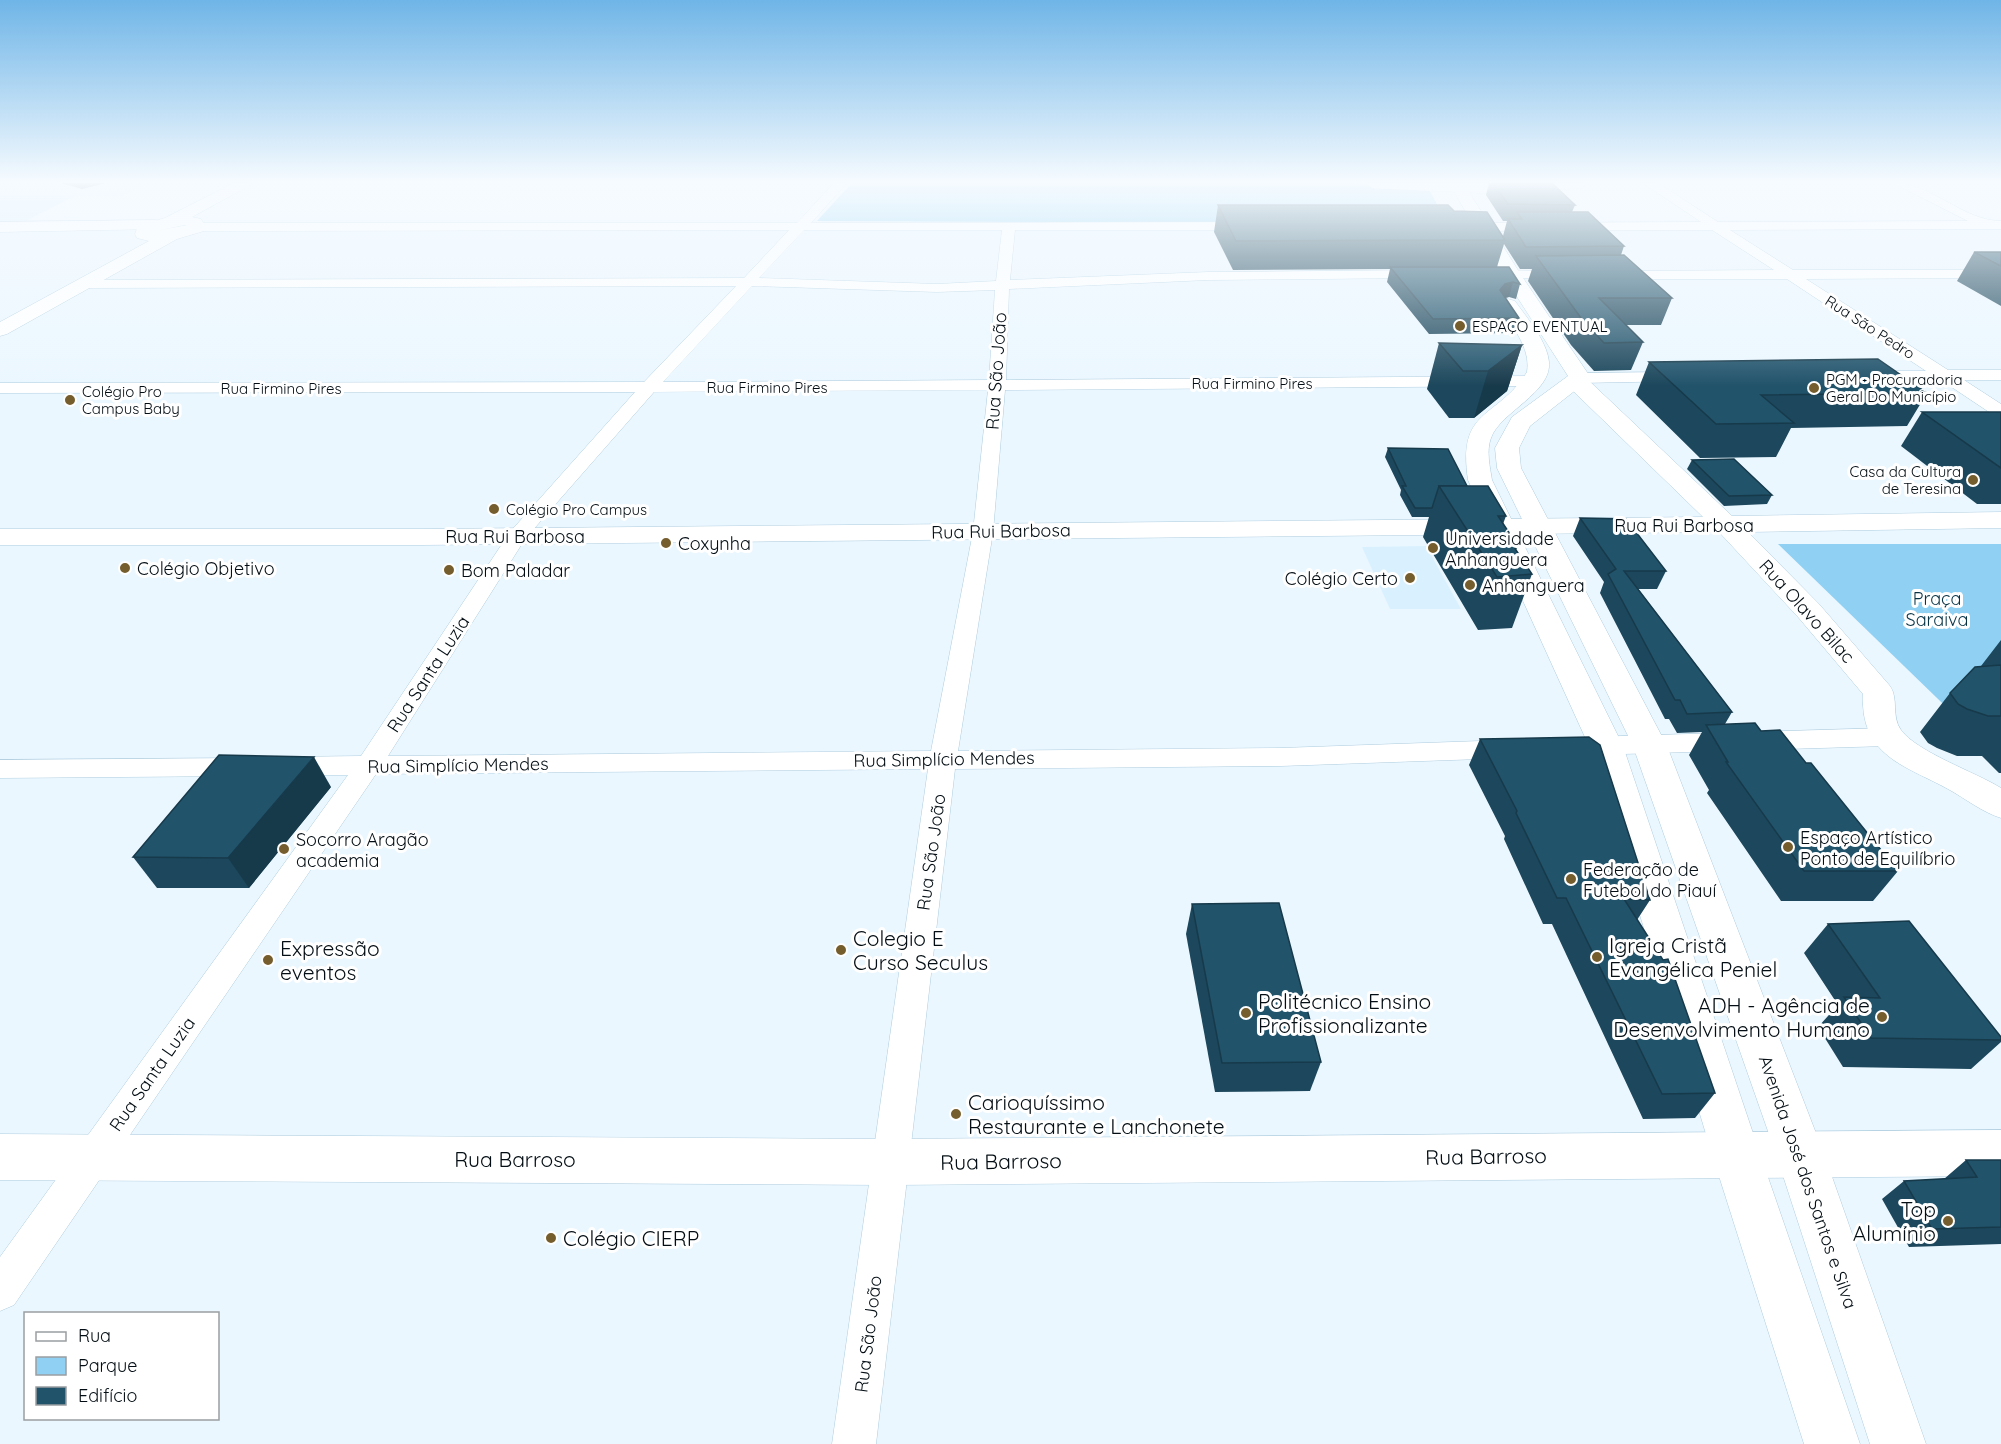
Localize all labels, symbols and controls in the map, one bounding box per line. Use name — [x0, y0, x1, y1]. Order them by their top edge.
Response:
street label: Rua São Pedro — [1822, 291, 1918, 363]
street label: Rua São João — [980, 311, 1012, 431]
place label: ESPAÇO EVENTUAL — [1472, 317, 1608, 336]
marker: ESPAÇO EVENTUAL — [1453, 319, 1467, 333]
place label: PGM - Procuradoria Geral Do Município — [1826, 370, 1962, 406]
street label: Rua Firmino Pires — [1192, 374, 1312, 393]
street label: Rua Firmino Pires — [707, 378, 827, 397]
street label: Rua Firmino Pires — [221, 379, 341, 398]
marker: PGM - Procuradoria Geral Do Município — [1807, 381, 1821, 395]
place label: Colégio Pro Campus Baby — [82, 382, 180, 418]
marker: Colégio Pro Campus Baby — [63, 393, 77, 407]
place label: Casa da Cultura de Teresina — [1849, 462, 1961, 498]
marker: Casa da Cultura de Teresina — [1966, 473, 1980, 487]
place label: Colégio Pro Campus — [506, 500, 647, 519]
marker: Colégio Pro Campus — [487, 502, 501, 516]
street label: Rua Rui Barbosa — [1614, 514, 1754, 537]
street label: Rua Rui Barbosa — [931, 518, 1071, 544]
street label: Rua Rui Barbosa — [445, 525, 585, 548]
place label: Universidade Anhanguera — [1445, 527, 1554, 571]
place label: Coxynha — [678, 532, 751, 555]
marker: Coxynha — [659, 536, 673, 550]
marker: Universidade Anhanguera — [1426, 541, 1440, 555]
street label: Rua Olavo Bilac — [1754, 554, 1860, 668]
place label: Colégio Objetivo — [137, 557, 275, 580]
place label: Bom Paladar — [461, 559, 570, 582]
marker: Colégio Objetivo — [118, 561, 132, 575]
marker: Bom Paladar — [442, 563, 456, 577]
place label: Colégio Certo — [1285, 567, 1398, 590]
marker: Colégio Certo — [1403, 571, 1417, 585]
place label: Anhanguera — [1482, 574, 1585, 597]
marker: Anhanguera — [1463, 578, 1477, 592]
park label: Praça Saraiva — [1906, 587, 1968, 631]
street label: Rua Santa Luzia — [382, 611, 474, 737]
street label: Rua Simplício Mendes — [853, 746, 1035, 772]
street label: Rua Simplício Mendes — [367, 752, 549, 778]
street label: Rua São João — [911, 792, 951, 912]
place label: Espaço Artístico Ponto de Equilíbrio — [1800, 826, 1955, 870]
place label: Socorro Aragão academia — [296, 828, 429, 872]
marker: Espaço Artístico Ponto de Equilíbrio — [1781, 840, 1795, 854]
marker: Socorro Aragão academia — [277, 842, 291, 856]
place label: Federação de Futebol do Piauí — [1583, 858, 1716, 902]
marker: Federação de Futebol do Piauí — [1564, 872, 1578, 886]
place label: Colegio E Curso Seculus — [853, 925, 988, 975]
place label: Igreja Cristã Evangélica Peniel — [1609, 932, 1777, 982]
place label: Expressão eventos — [280, 935, 380, 985]
marker: Colegio E Curso Seculus — [834, 943, 848, 957]
marker: Igreja Cristã Evangélica Peniel — [1590, 950, 1604, 964]
marker: Expressão eventos — [261, 953, 275, 967]
place label: Politécnico Ensino Profissionalizante — [1258, 988, 1431, 1038]
place label: ADH - Agência de Desenvolvimento Humano — [1613, 992, 1870, 1042]
marker: Politécnico Ensino Profissionalizante — [1239, 1006, 1253, 1020]
marker: ADH - Agência de Desenvolvimento Humano — [1875, 1010, 1889, 1024]
street label: Rua Santa Luzia — [104, 1012, 200, 1136]
street label: Avenida José dos Santos e Silva — [1754, 1052, 1862, 1312]
place label: Carioquíssimo Restaurante e Lanchonete — [968, 1089, 1225, 1139]
marker: Carioquíssimo Restaurante e Lanchonete — [949, 1107, 963, 1121]
street label: Rua Barroso — [1425, 1142, 1547, 1170]
street label: Rua Barroso — [454, 1146, 576, 1172]
street label: Rua Barroso — [940, 1147, 1062, 1175]
place label: Top Alumínio — [1853, 1196, 1936, 1246]
marker: Top Alumínio — [1941, 1214, 1955, 1228]
place label: Colégio CIERP — [563, 1225, 699, 1251]
marker: Colégio CIERP — [544, 1231, 558, 1245]
street label: Rua São João — [849, 1274, 887, 1394]
legend — [24, 1312, 219, 1420]
text: Rua — [78, 1324, 111, 1347]
text: Parque — [78, 1354, 137, 1377]
text: Edifício — [78, 1384, 137, 1407]

